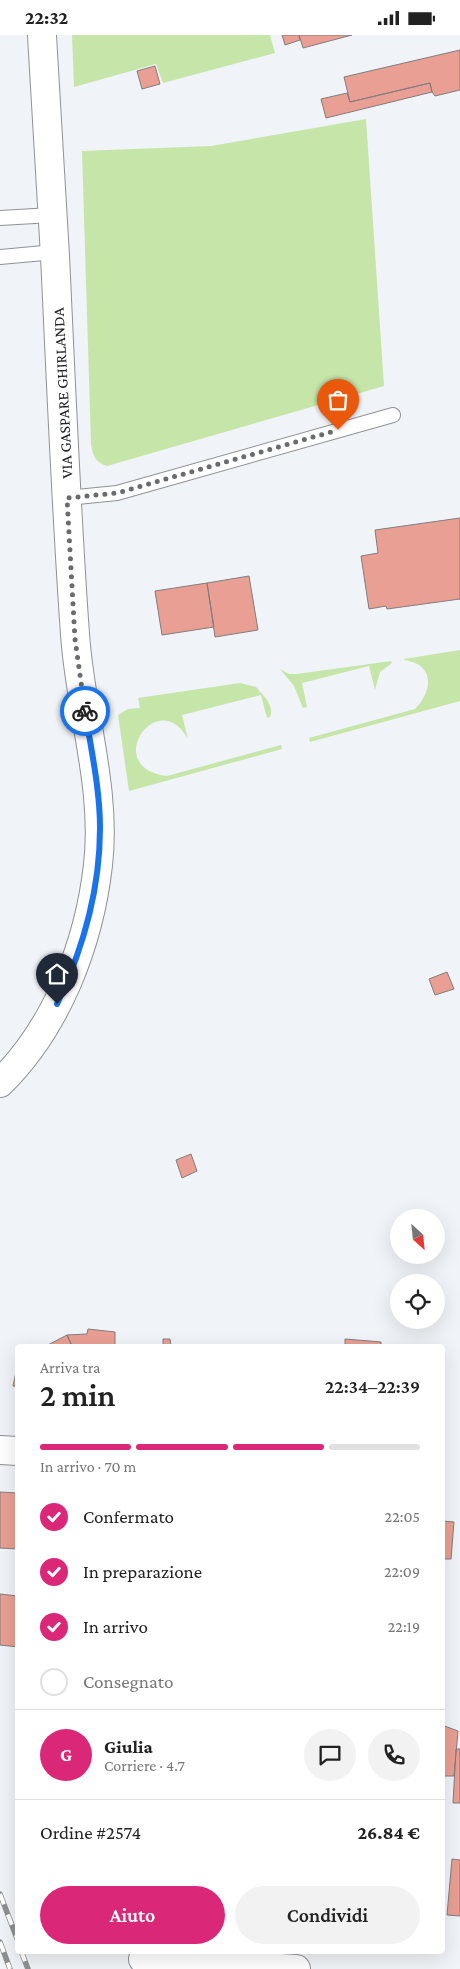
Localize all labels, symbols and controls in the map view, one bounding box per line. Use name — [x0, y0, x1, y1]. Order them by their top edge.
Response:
text: 22:32 — [25, 7, 68, 28]
street label: VIA GASPARE GHIRLANDA — [49, 306, 75, 479]
pin — [317, 379, 359, 430]
icon: bag — [324, 386, 352, 414]
courier — [60, 686, 110, 736]
icon: bike — [71, 697, 99, 725]
pin — [36, 953, 78, 1004]
icon: home — [43, 960, 71, 988]
north arrow — [390, 1209, 445, 1264]
map controls — [390, 1209, 445, 1329]
button: locate — [390, 1274, 445, 1329]
text: Arriva tra — [40, 1359, 100, 1376]
text: 22:34–22:39 — [325, 1376, 420, 1397]
text: 2 min — [40, 1377, 115, 1413]
text: In arrivo · 70 m — [40, 1458, 136, 1475]
icon: check — [40, 1503, 68, 1531]
text: Confermato — [83, 1506, 174, 1527]
text: 22:05 — [385, 1508, 420, 1525]
icon: check — [40, 1558, 68, 1586]
text: In preparazione — [83, 1561, 202, 1582]
text: 22:09 — [384, 1563, 420, 1580]
icon: check — [40, 1613, 68, 1641]
text: In arrivo — [83, 1616, 148, 1637]
text: 22:19 — [388, 1618, 420, 1635]
text: Consegnato — [83, 1671, 173, 1692]
button: chat — [304, 1729, 356, 1781]
button: phone — [368, 1729, 420, 1781]
text: Giulia — [104, 1736, 153, 1757]
text: G — [60, 1744, 72, 1765]
text: Corriere · 4.7 — [104, 1757, 185, 1774]
text: Ordine #2574 — [40, 1822, 141, 1843]
text: 26.84 € — [357, 1822, 420, 1843]
button: Aiuto — [40, 1886, 225, 1944]
button: Condividi — [235, 1886, 420, 1944]

